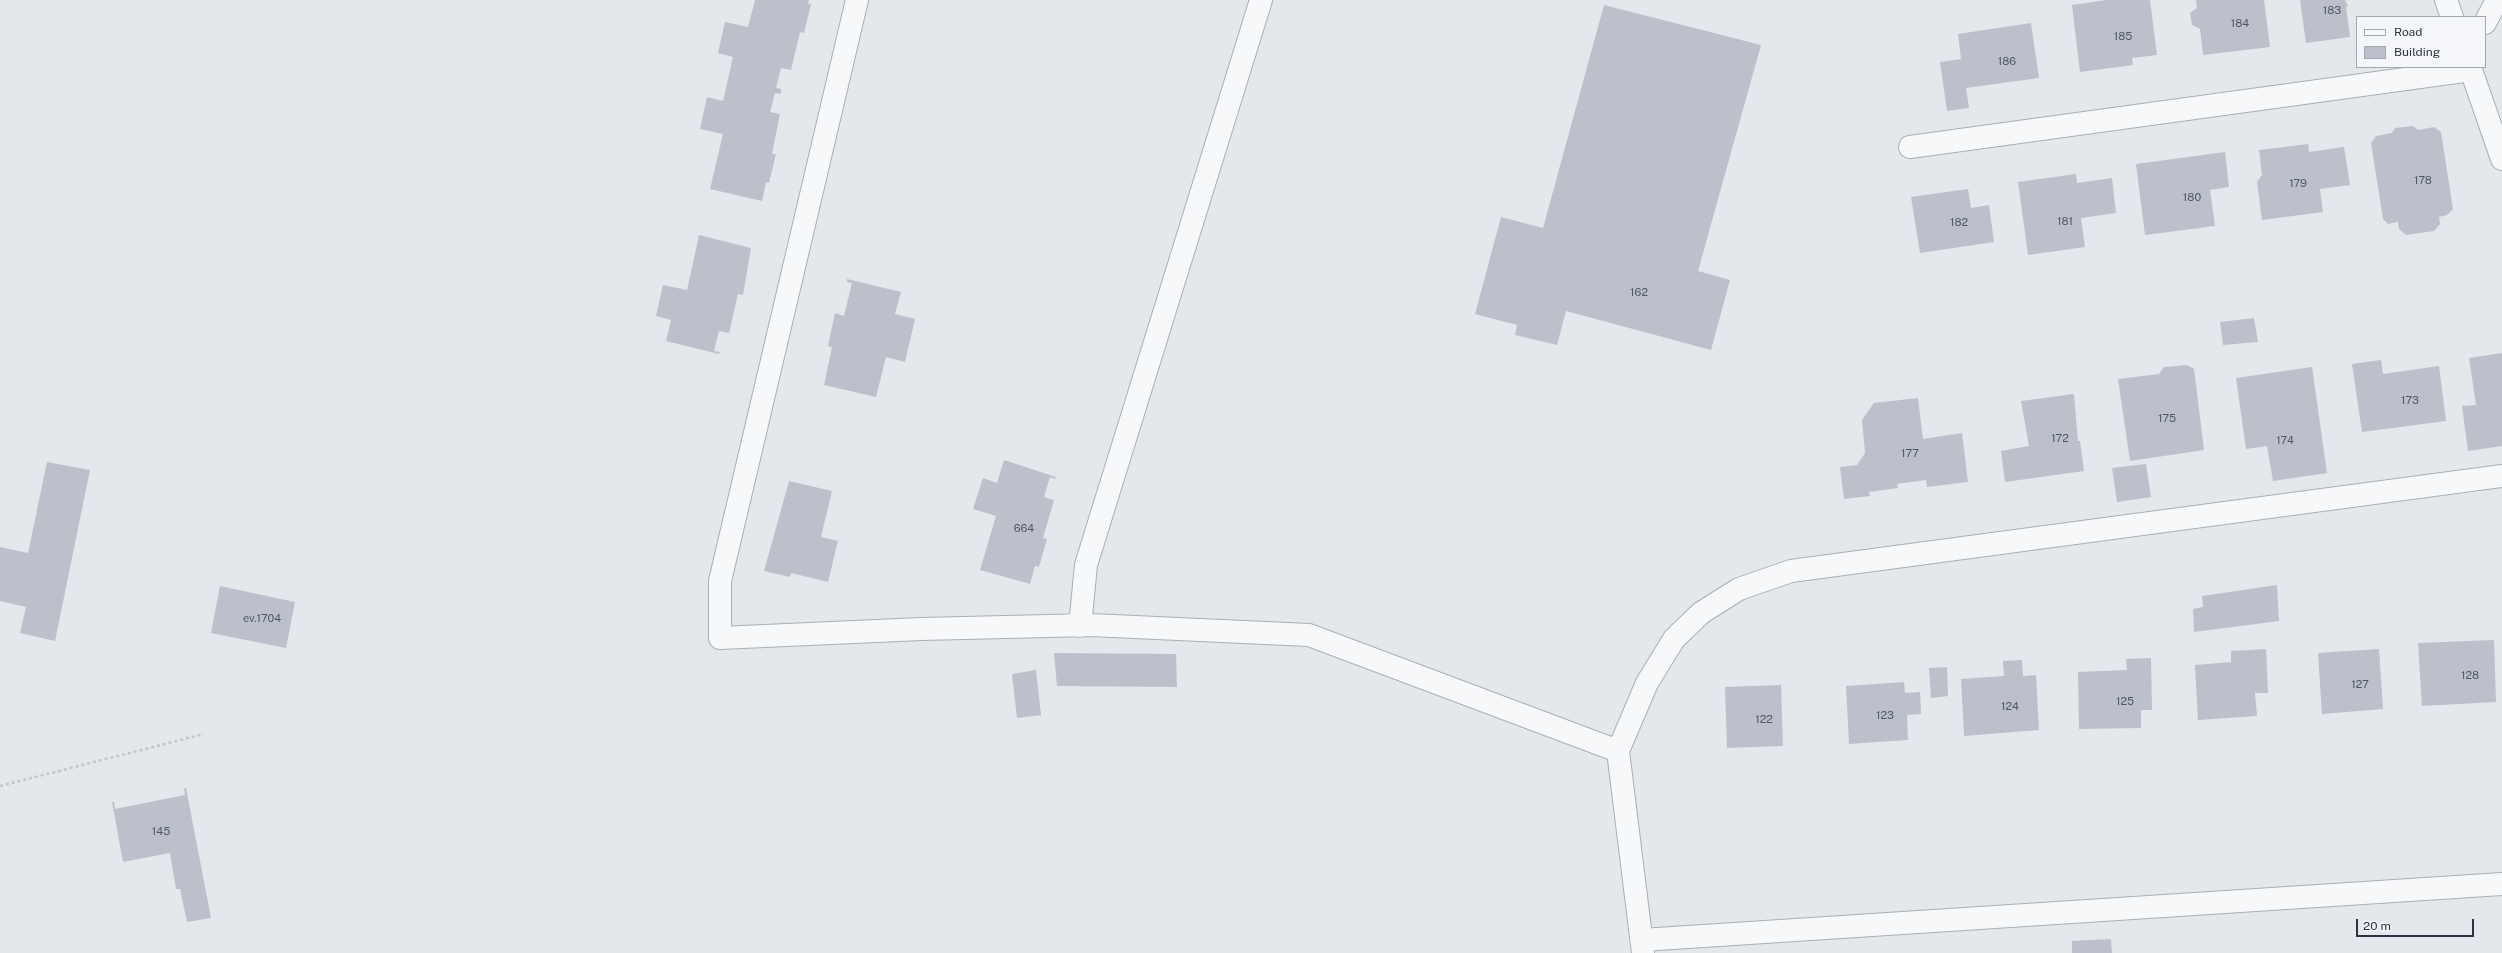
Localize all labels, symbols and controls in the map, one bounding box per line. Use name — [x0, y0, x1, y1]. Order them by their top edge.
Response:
house number: 183 — [2323, 4, 2341, 18]
legend — [2356, 16, 2486, 68]
house number: 184 — [2231, 17, 2249, 31]
text: Road — [2394, 25, 2422, 39]
house number: 185 — [2114, 30, 2132, 44]
text: Building — [2394, 45, 2440, 59]
house number: 186 — [1998, 55, 2016, 69]
house number: 178 — [2414, 174, 2432, 188]
house number: 179 — [2289, 177, 2307, 191]
house number: 180 — [2183, 191, 2201, 205]
house number: 181 — [2057, 215, 2073, 229]
house number: 182 — [1950, 216, 1968, 230]
house number: 162 — [1630, 286, 1648, 300]
house number: 173 — [2401, 394, 2419, 408]
house number: 175 — [2158, 412, 2176, 426]
house number: 172 — [2051, 432, 2069, 446]
house number: 174 — [2276, 434, 2294, 448]
house number: 177 — [1901, 447, 1919, 461]
house number: 664 — [1014, 522, 1034, 536]
house number: ev.1704 — [243, 612, 281, 626]
house number: 128 — [2461, 669, 2479, 683]
house number: 127 — [2351, 678, 2369, 692]
house number: 125 — [2116, 695, 2134, 709]
house number: 124 — [2001, 700, 2019, 714]
house number: 123 — [1876, 709, 1894, 723]
house number: 122 — [1755, 713, 1773, 727]
house number: 145 — [152, 825, 170, 839]
scale bar — [2358, 911, 2476, 937]
text: 20 m — [2363, 919, 2391, 933]

